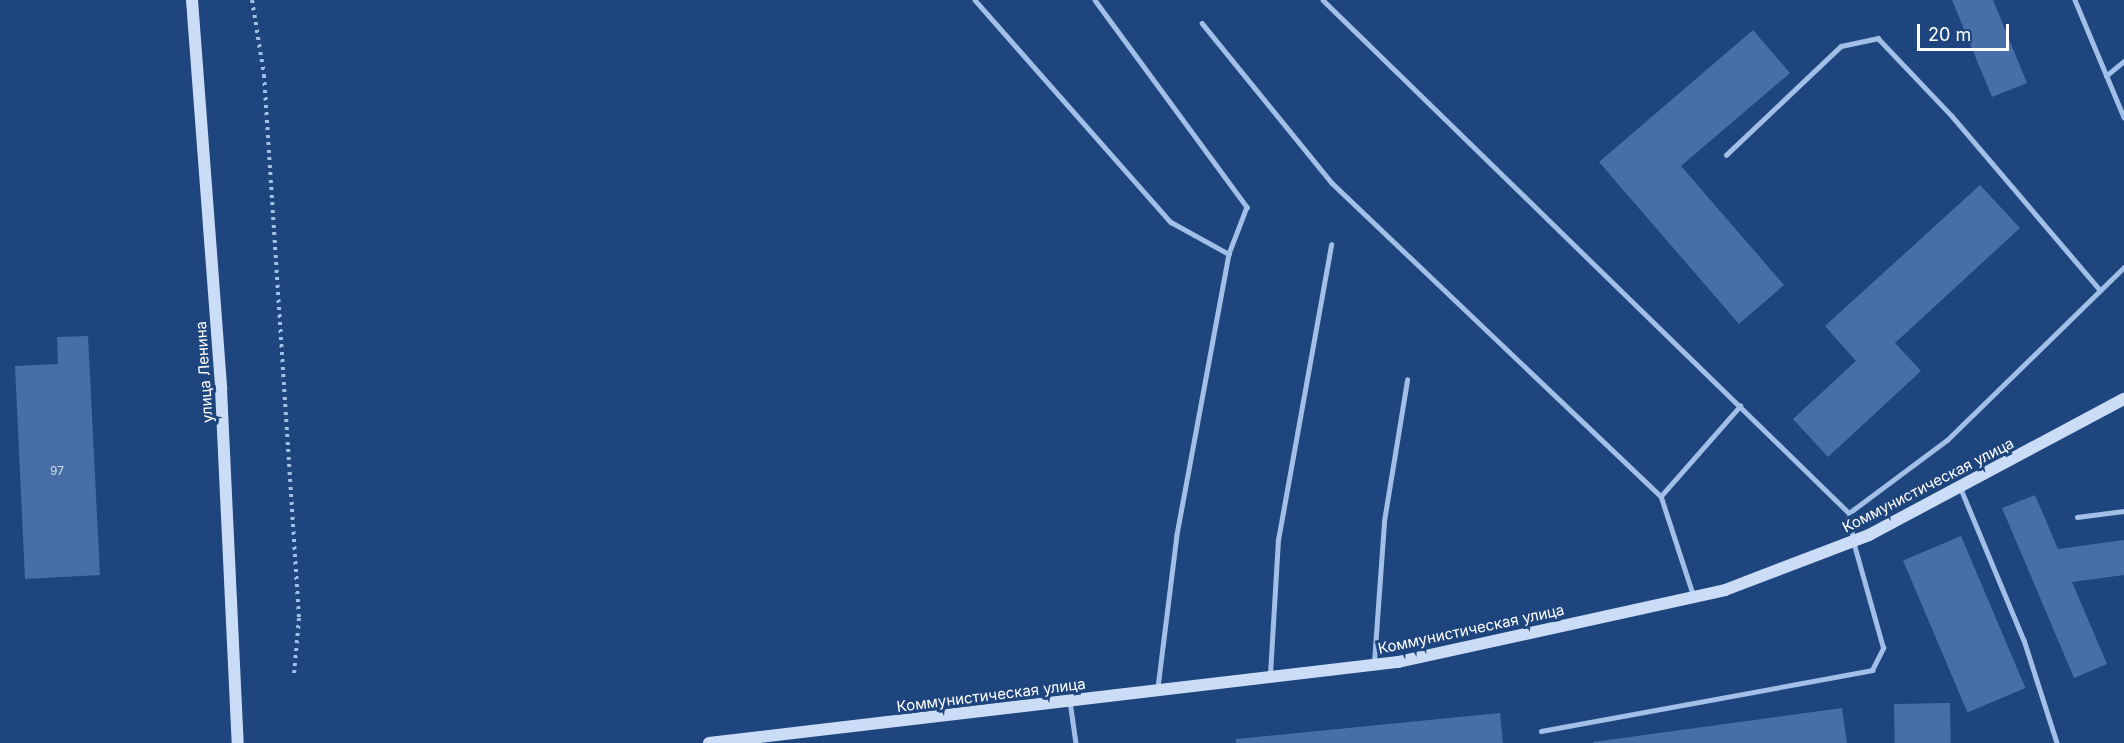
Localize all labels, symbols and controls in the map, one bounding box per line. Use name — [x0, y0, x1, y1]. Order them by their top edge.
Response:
scale bar — [1920, 12, 2012, 50]
text: 20 m — [1928, 24, 1971, 45]
street label: улица Ленина — [191, 321, 217, 423]
street label: Коммунистическая улица — [1839, 434, 2017, 536]
house number: 97 — [50, 464, 64, 478]
street label: Коммунистическая улица — [1376, 600, 1566, 658]
street label: Коммунистическая улица — [896, 674, 1086, 716]

